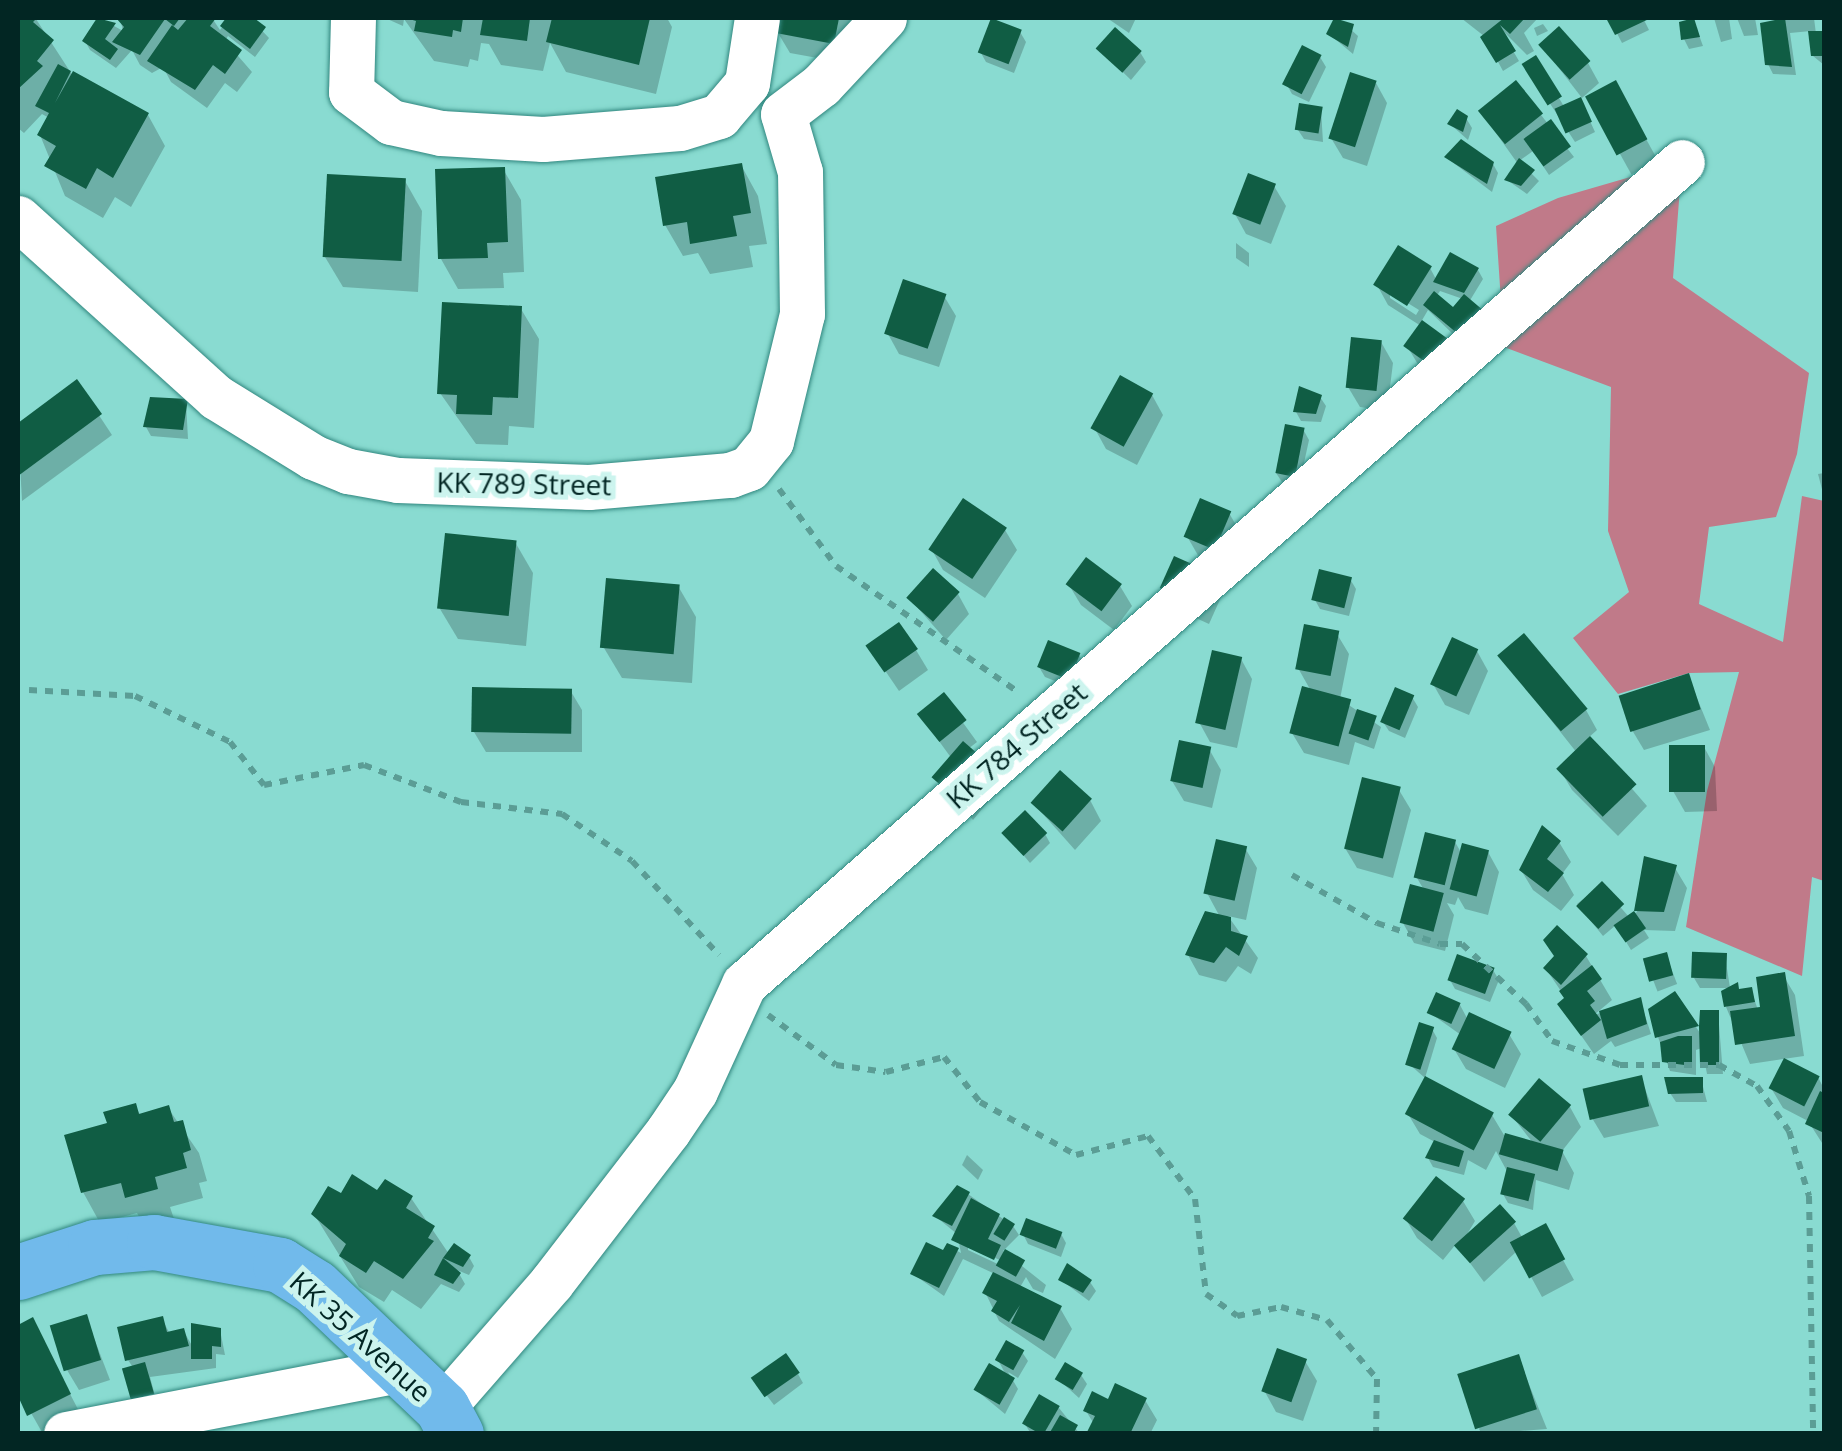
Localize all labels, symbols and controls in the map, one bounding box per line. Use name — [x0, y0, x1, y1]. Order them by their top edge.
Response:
street label: KK 789 Street — [436, 465, 612, 501]
street label: KK 784 Street — [939, 675, 1093, 815]
street label: KK 35 Avenue — [283, 1264, 439, 1408]

